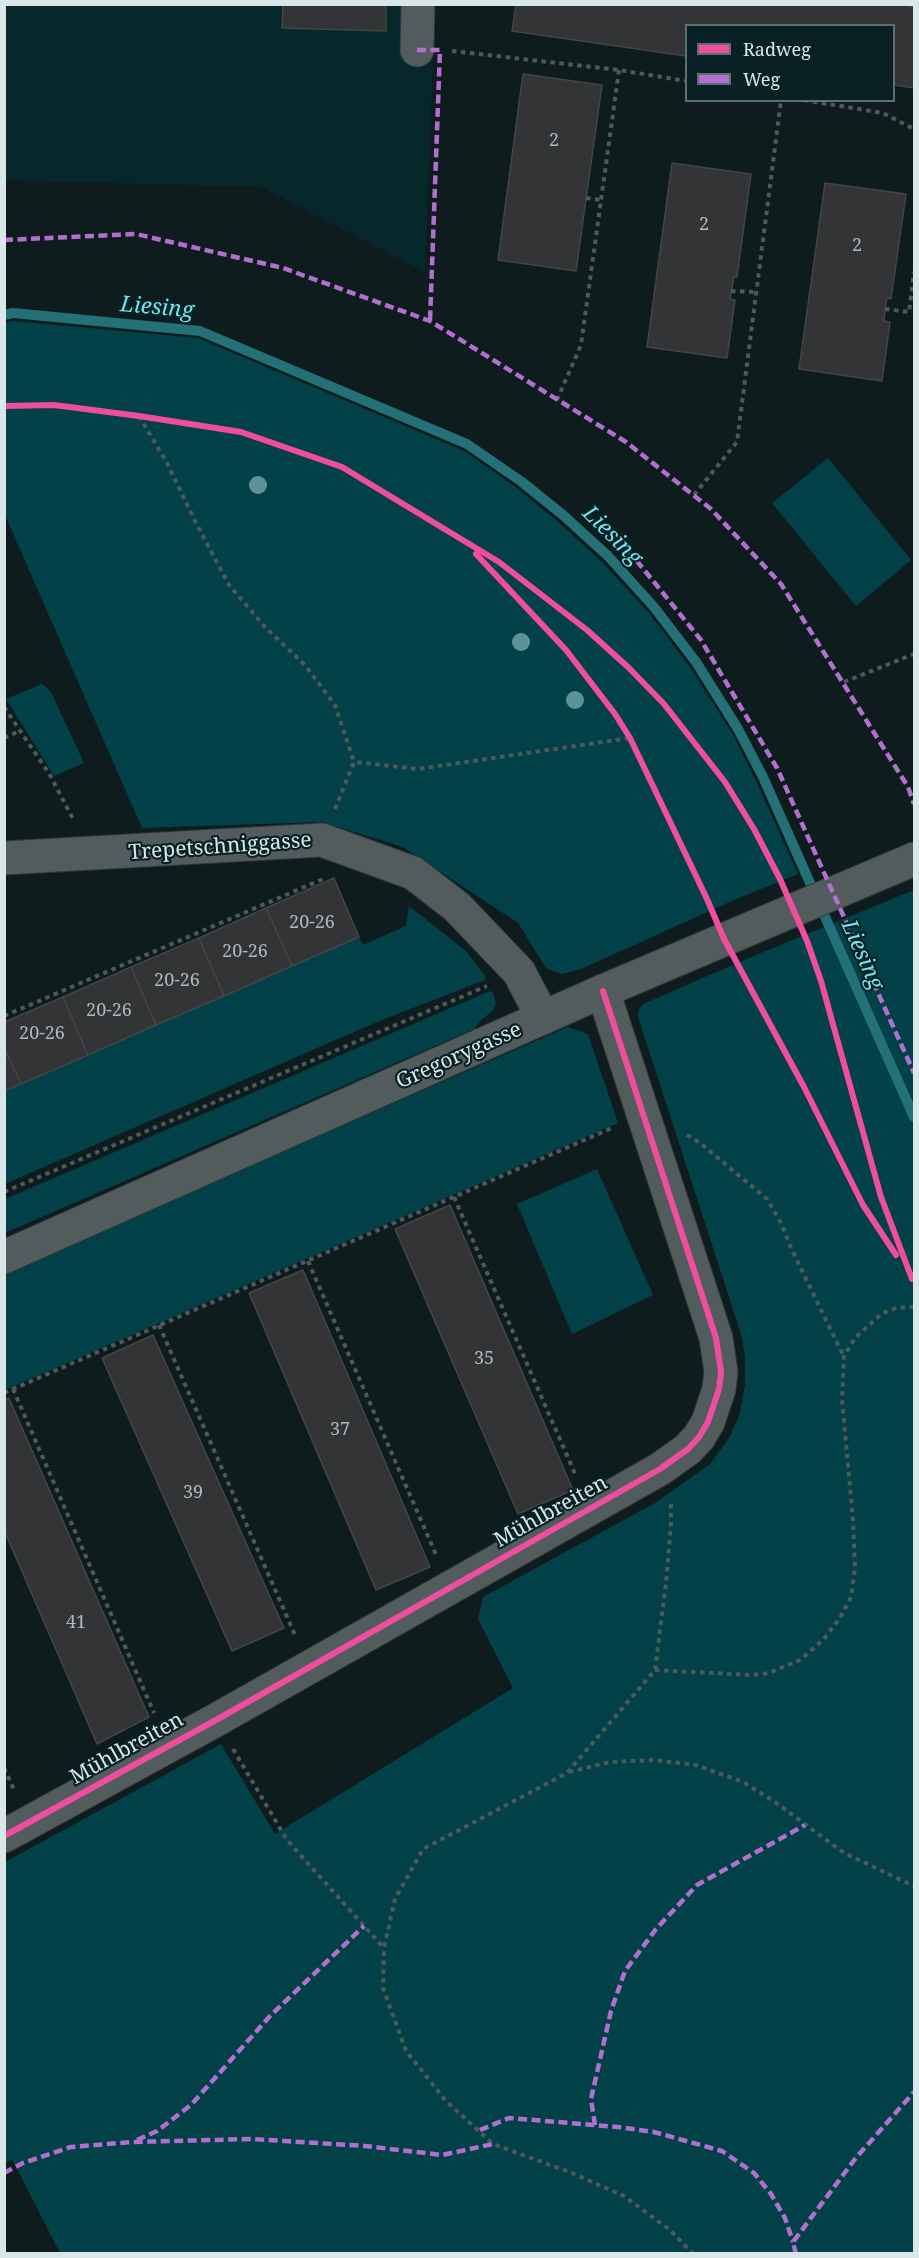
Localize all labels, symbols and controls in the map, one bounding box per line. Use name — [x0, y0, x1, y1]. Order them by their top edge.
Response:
legend — [685, 24, 895, 102]
text: Radweg — [743, 37, 811, 61]
text: Weg — [743, 67, 780, 91]
house number: 2 — [549, 130, 559, 152]
house number: 2 — [699, 214, 709, 236]
house number: 2 — [852, 235, 862, 257]
water label: Liesing — [119, 292, 195, 324]
water label: Liesing — [577, 501, 647, 571]
street label: Trepetschniggasse — [128, 828, 312, 866]
house number: 20-26 — [289, 912, 335, 934]
water label: Liesing — [835, 916, 889, 994]
house number: 20-26 — [222, 941, 268, 963]
house number: 20-26 — [154, 970, 200, 992]
house number: 20-26 — [86, 1000, 132, 1022]
street label: Gregorygasse — [392, 1017, 526, 1095]
house number: 20-26 — [19, 1023, 65, 1045]
house number: 35 — [474, 1348, 494, 1370]
house number: 37 — [330, 1419, 350, 1441]
street label: Mühlbreiten — [490, 1470, 612, 1554]
house number: 39 — [183, 1482, 203, 1504]
house number: 41 — [66, 1612, 86, 1634]
street label: Mühlbreiten — [66, 1707, 188, 1791]

